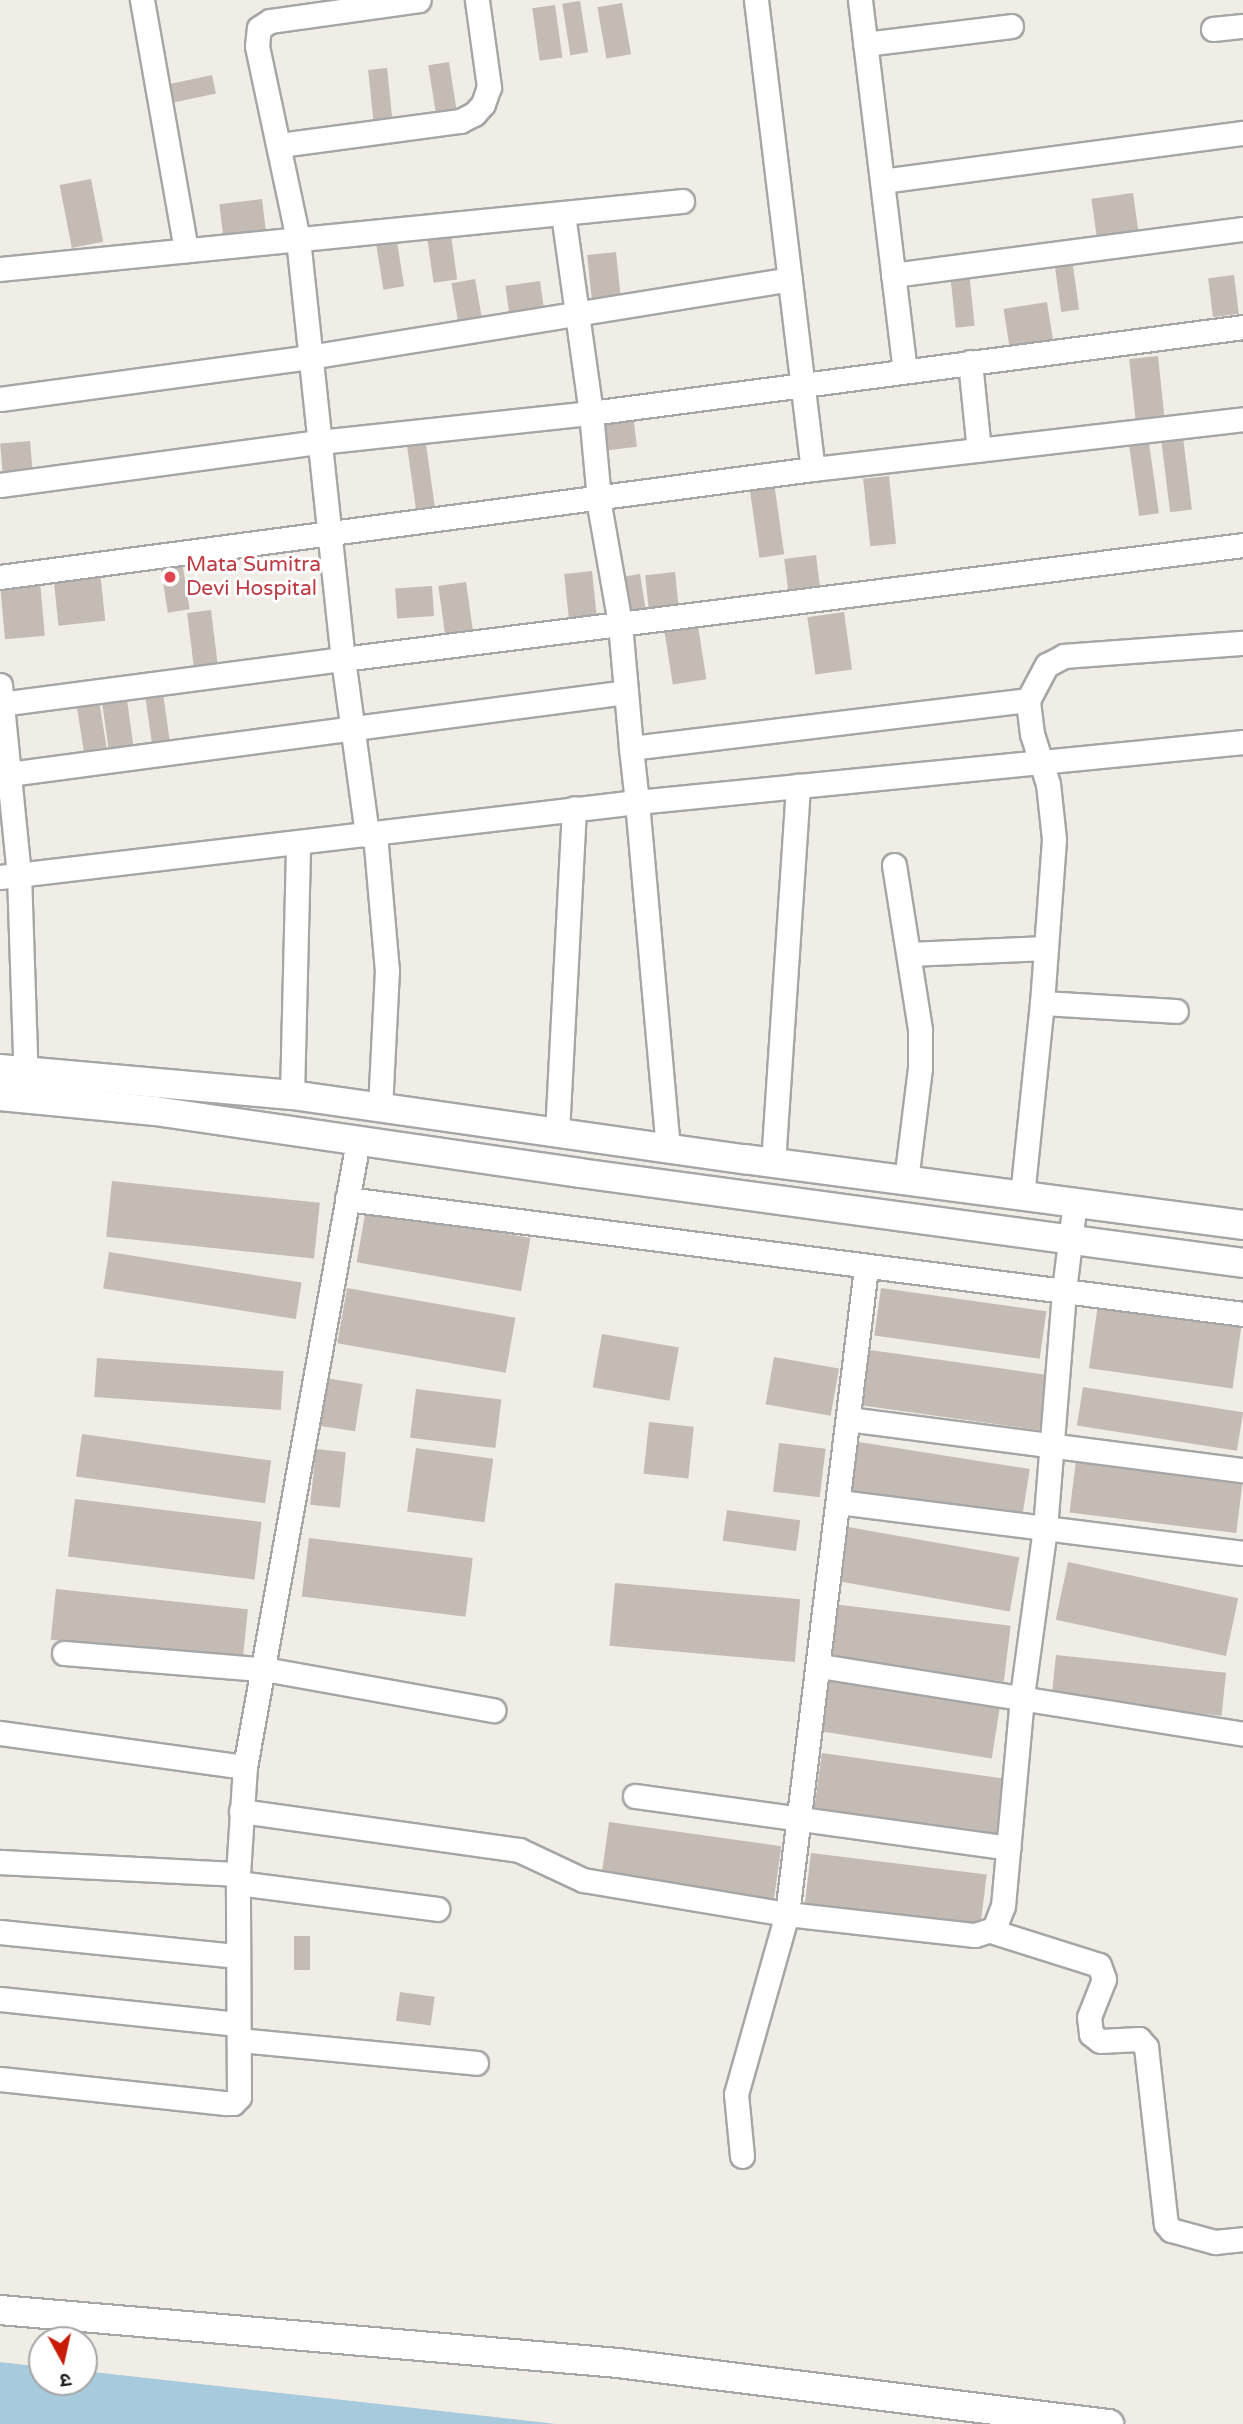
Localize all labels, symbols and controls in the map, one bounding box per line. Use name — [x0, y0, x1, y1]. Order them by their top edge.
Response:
place label: Mata Sumitra Devi Hospital — [186, 552, 321, 602]
marker: Mata Sumitra Devi Hospital — [160, 567, 180, 587]
north arrow — [28, 2326, 98, 2396]
text: उ — [59, 2368, 73, 2391]

